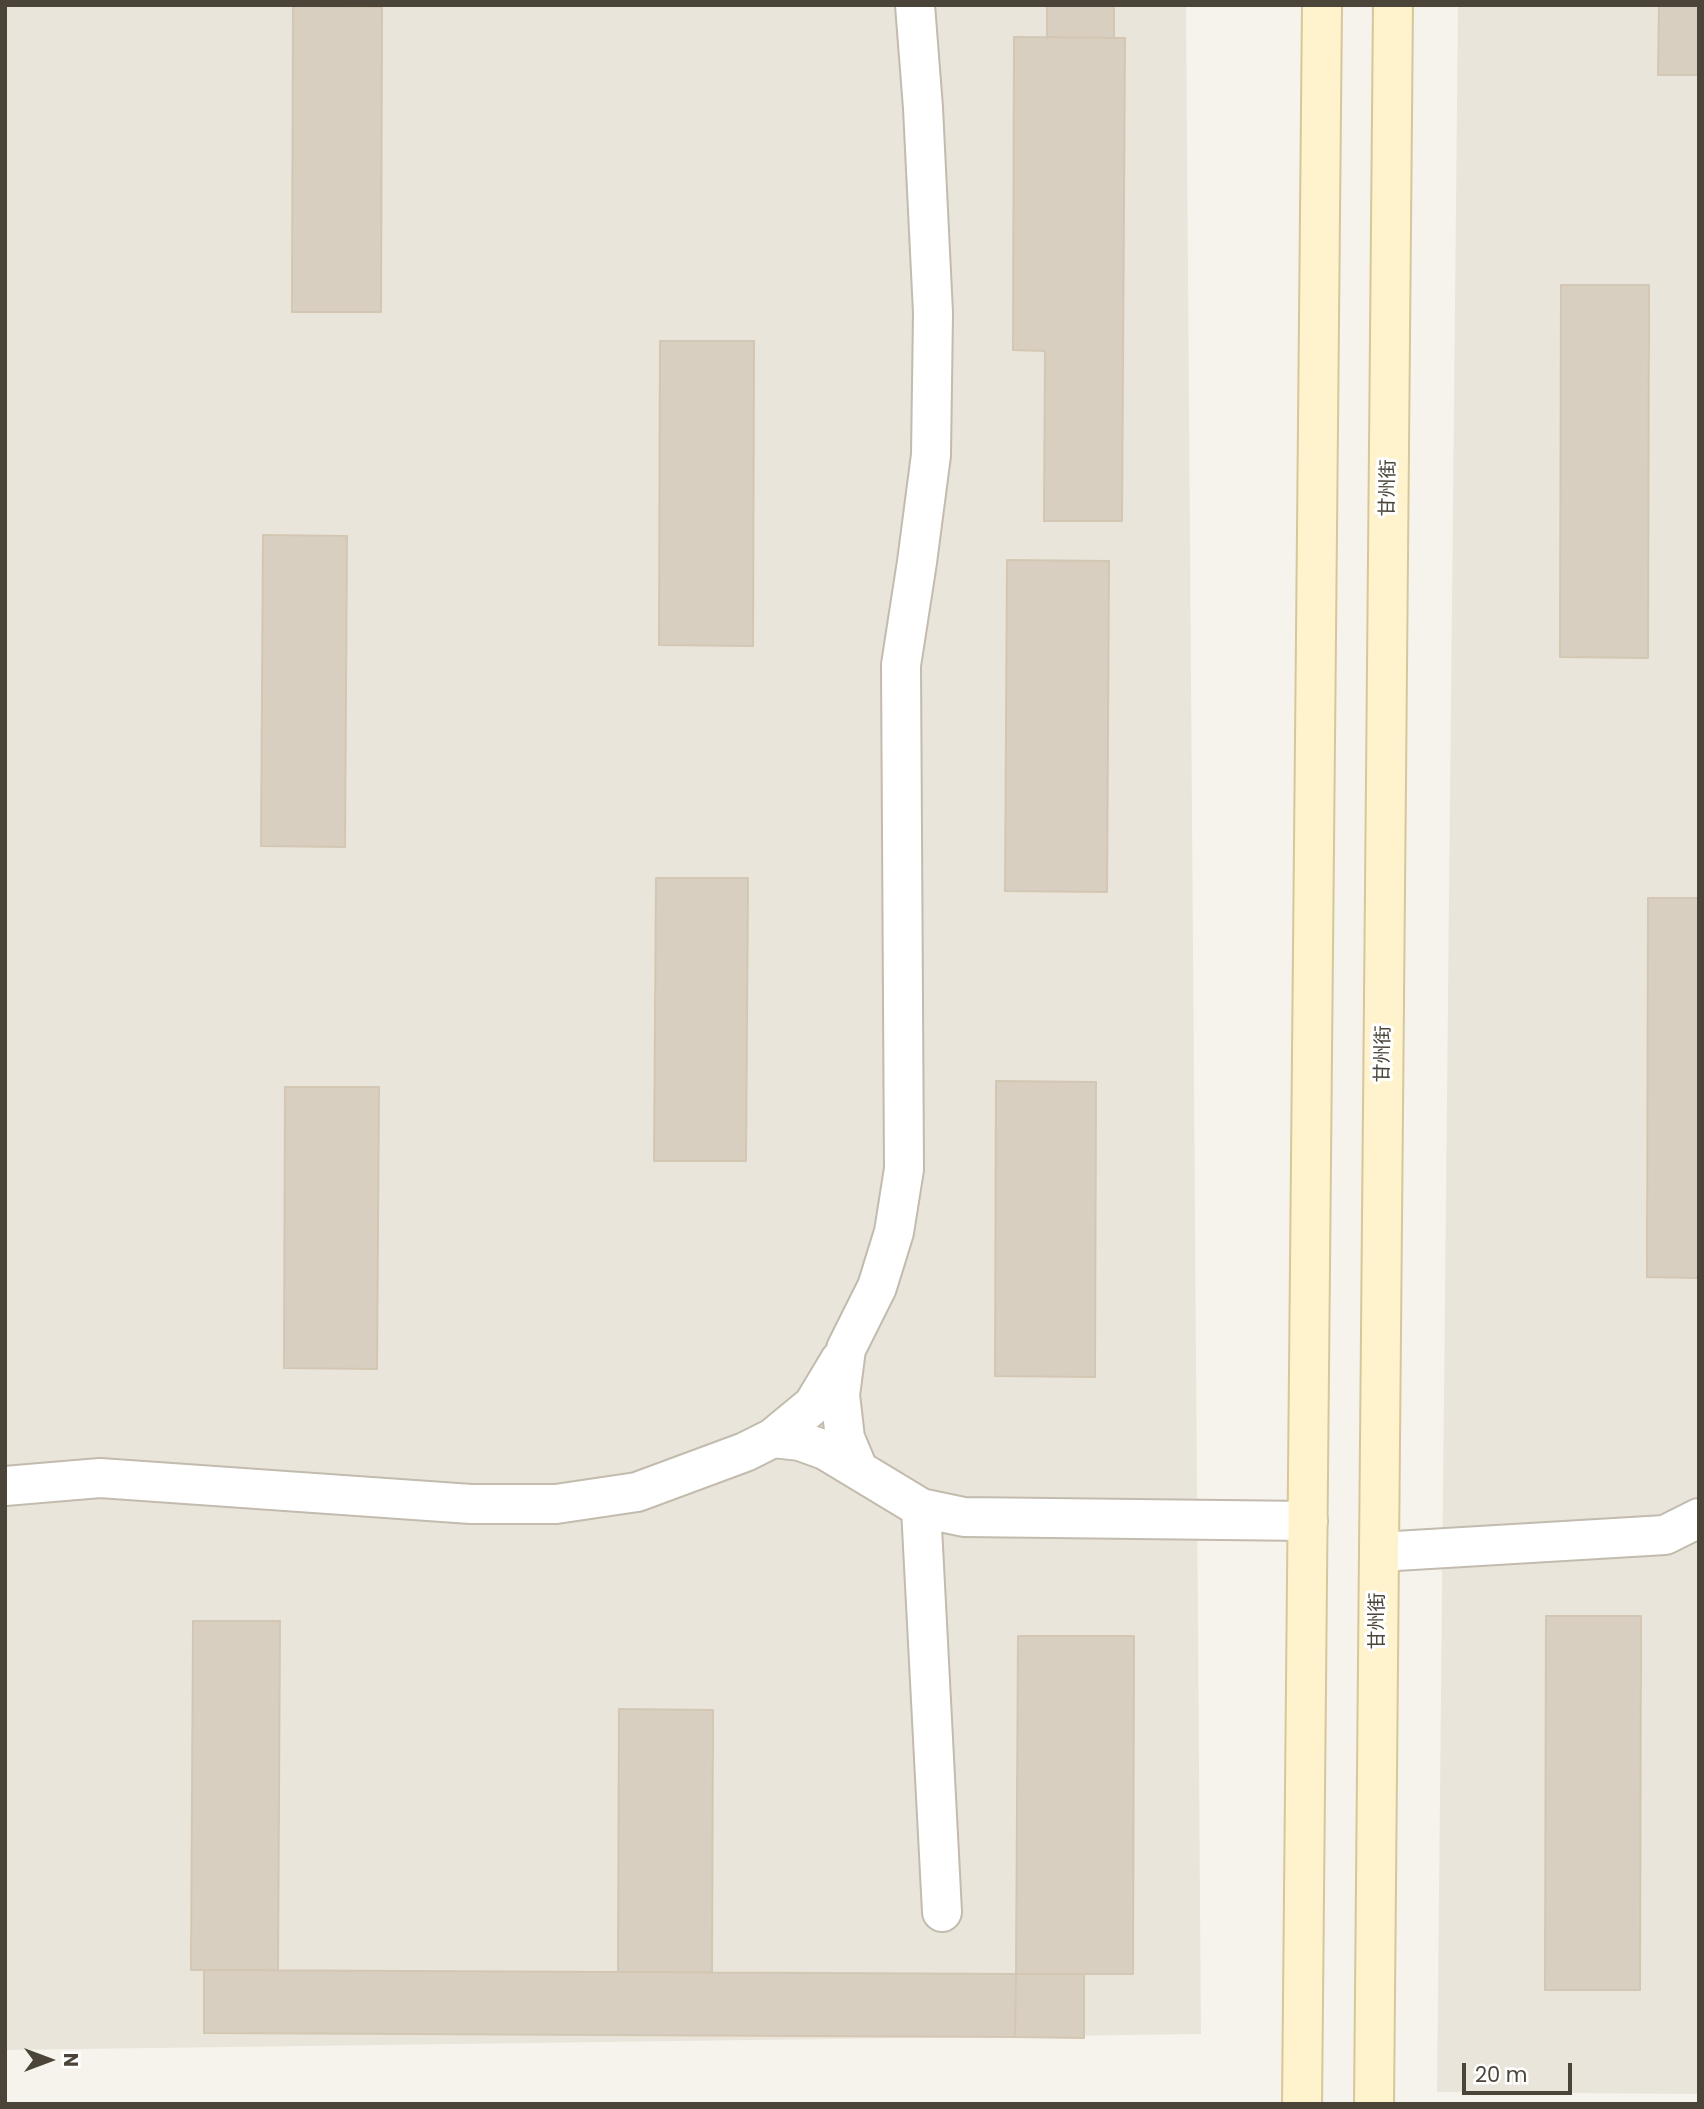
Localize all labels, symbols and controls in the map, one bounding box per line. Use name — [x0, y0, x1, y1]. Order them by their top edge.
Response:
street label: 甘州街 — [1377, 459, 1401, 517]
street label: 甘州街 — [1372, 1025, 1396, 1083]
street label: 甘州街 — [1367, 1593, 1389, 1649]
north arrow — [14, 2025, 84, 2095]
scale bar — [1466, 2050, 1576, 2094]
text: N — [57, 2053, 84, 2067]
text: 20 m — [1475, 2060, 1528, 2089]

